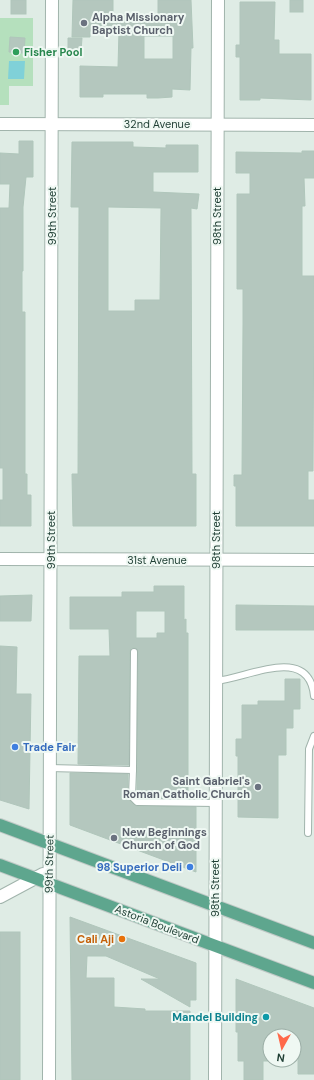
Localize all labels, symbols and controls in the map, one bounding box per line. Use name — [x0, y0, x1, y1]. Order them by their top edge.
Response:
place label: Alpha Missionary Baptist Church — [92, 10, 185, 37]
marker: Alpha Missionary Baptist Church — [79, 18, 89, 28]
place label: Fisher Pool — [24, 45, 82, 59]
marker: Fisher Pool — [11, 47, 21, 57]
street label: 32nd Avenue — [124, 117, 190, 131]
street label: 99th Street — [45, 187, 59, 245]
street label: 98th Street — [210, 187, 224, 245]
street label: 99th Street — [44, 511, 58, 569]
street label: 98th Street — [209, 511, 223, 569]
street label: 31st Avenue — [127, 553, 187, 567]
place label: Trade Fair — [23, 740, 77, 754]
marker: Trade Fair — [10, 742, 20, 752]
place label: Saint Gabriel's Roman Catholic Church — [123, 774, 250, 801]
marker: Saint Gabriel's Roman Catholic Church — [253, 782, 263, 792]
place label: New Beginnings Church of God — [122, 825, 207, 852]
marker: New Beginnings Church of God — [109, 833, 119, 843]
street label: 99th Street — [41, 835, 57, 893]
street label: 98th Street — [208, 859, 222, 917]
place label: 98 Superior Deli — [97, 860, 182, 874]
marker: 98 Superior Deli — [185, 862, 195, 872]
street label: Astoria Boulevard — [113, 902, 201, 947]
place label: Cali Aji — [77, 932, 114, 946]
marker: Cali Aji — [117, 934, 127, 944]
place label: Mandel Building — [172, 1010, 258, 1024]
marker: Mandel Building — [261, 1012, 271, 1022]
north arrow — [262, 1028, 302, 1068]
text: N — [276, 1050, 286, 1065]

